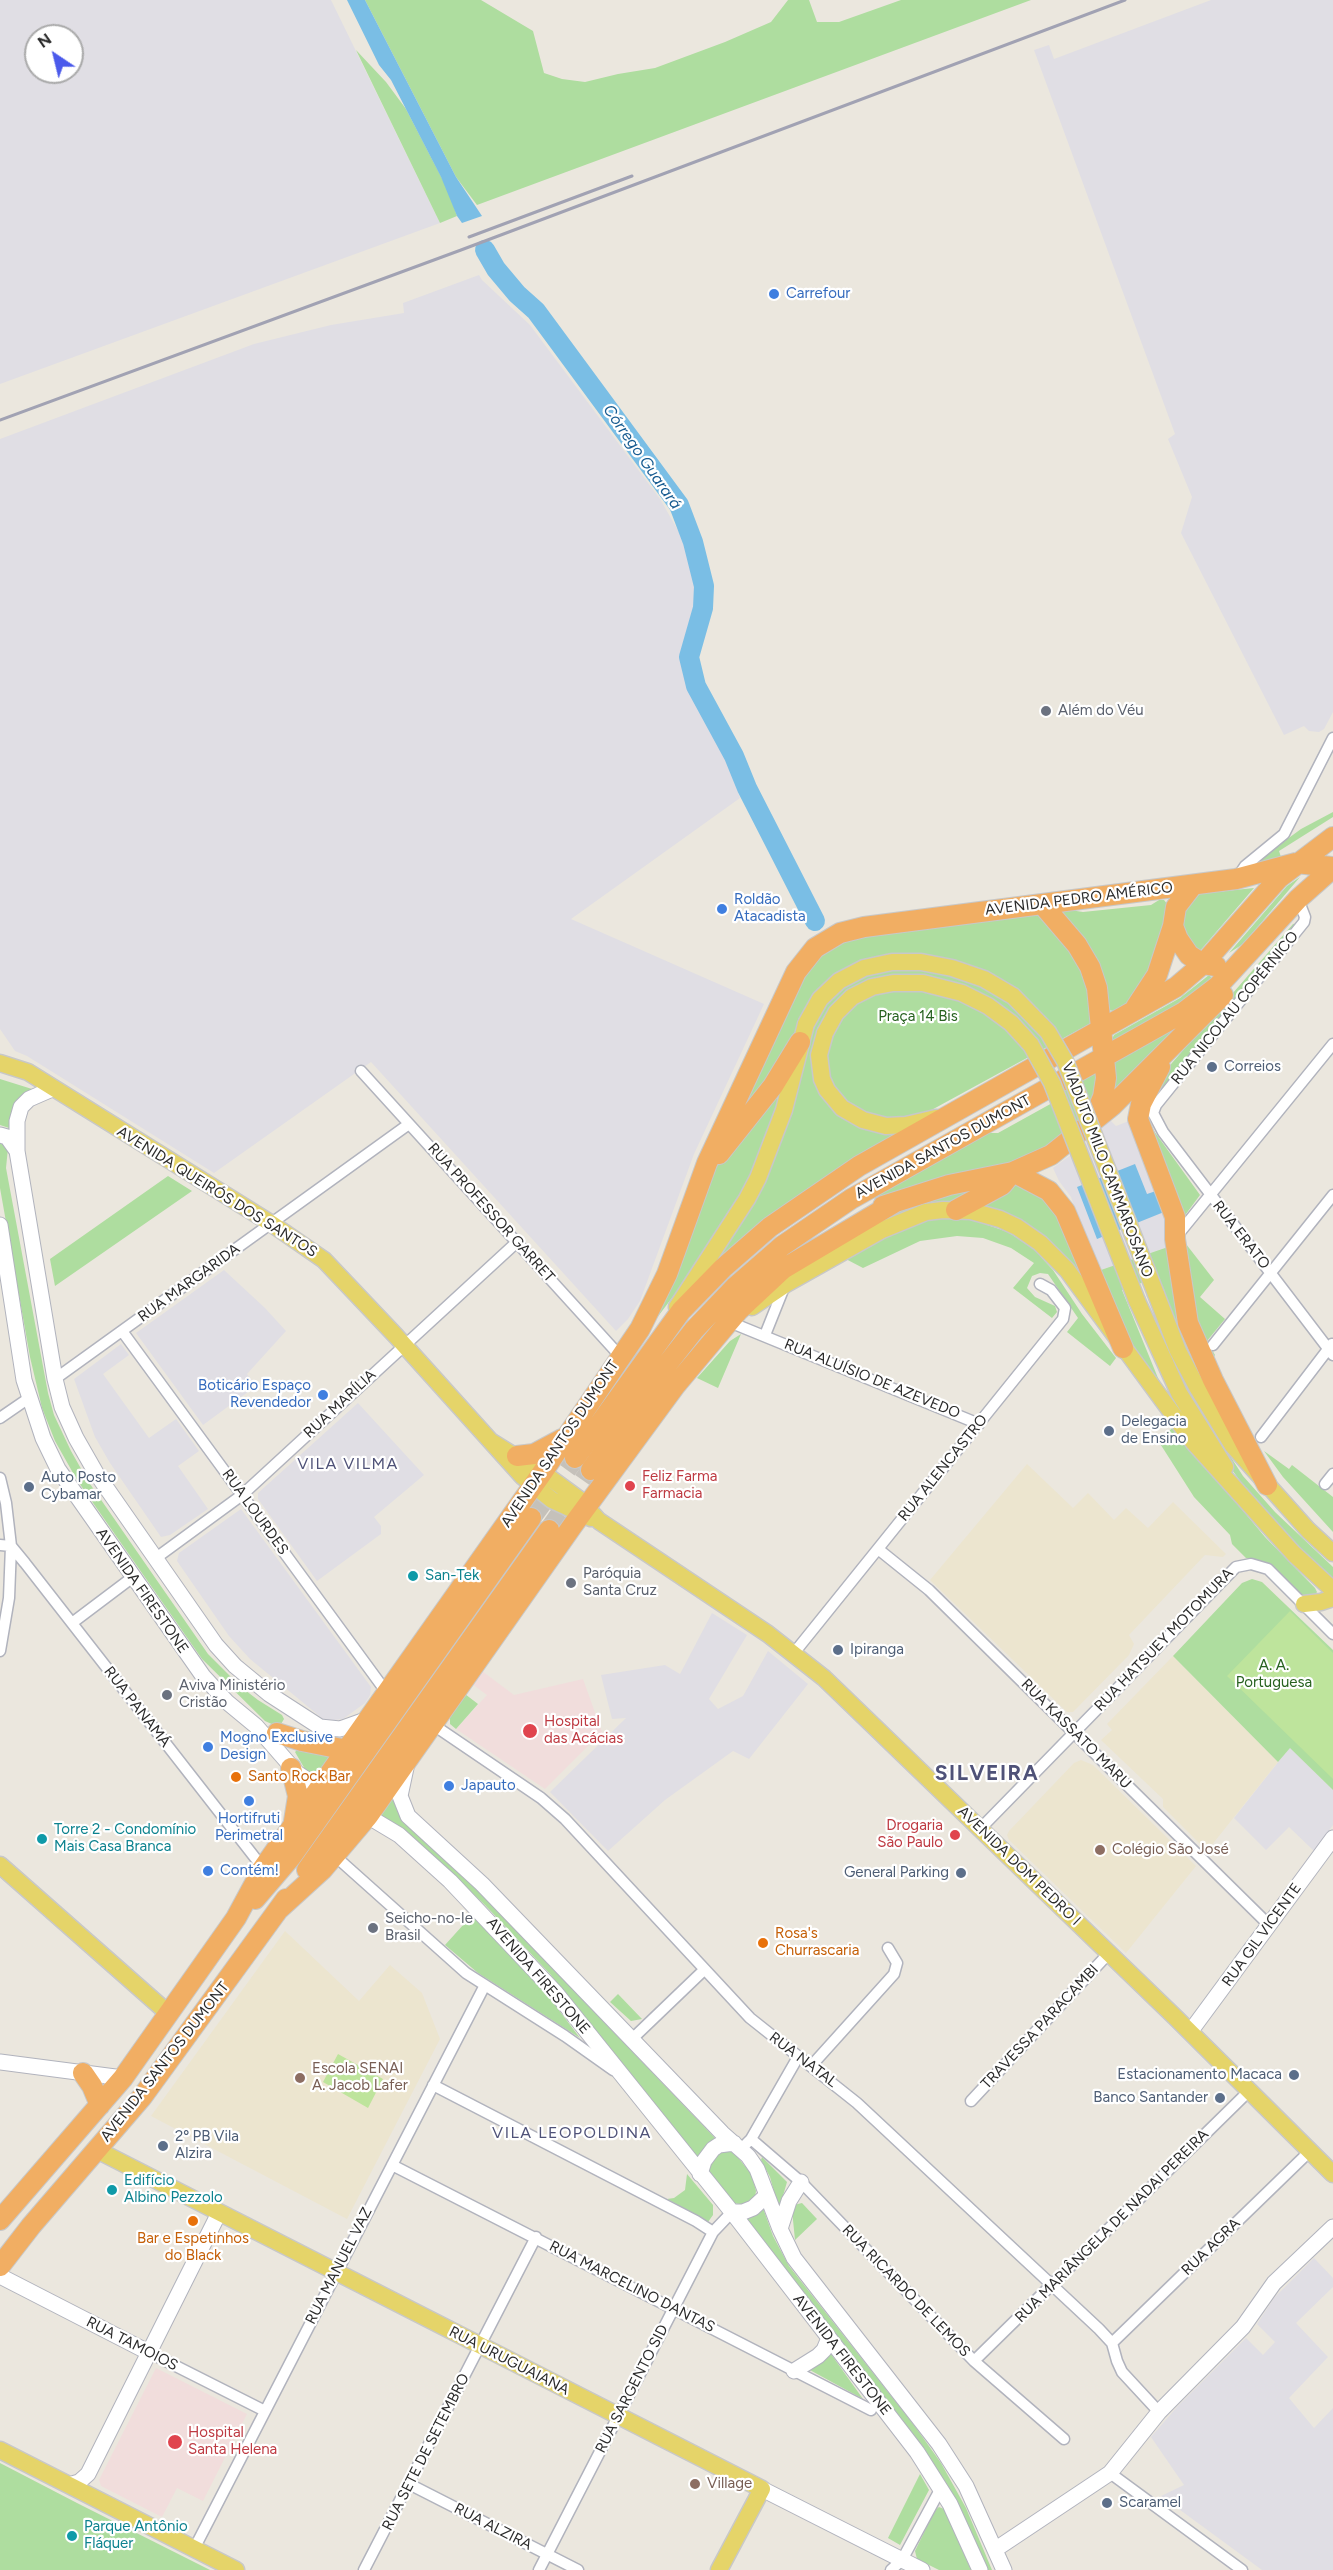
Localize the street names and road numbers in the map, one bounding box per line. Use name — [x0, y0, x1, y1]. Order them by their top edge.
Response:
street label: AVENIDA PEDRO AMÉRICO — [984, 879, 1174, 919]
street label: RUA NICOLAU COPÉRNICO — [1168, 928, 1302, 1088]
street label: VIADUTO MILO CAMMAROSANO — [1058, 1060, 1156, 1280]
street label: AVENIDA SANTOS DUMONT — [852, 1091, 1034, 1203]
street label: AVENIDA QUEIRÓS DOS SANTOS — [114, 1123, 320, 1261]
street label: RUA PROFESSOR GARRET — [424, 1140, 558, 1286]
street label: RUA ERATO — [1209, 1197, 1273, 1273]
street label: RUA MARGARIDA — [135, 1240, 243, 1326]
street label: RUA ALUÍSIO DE AZEVEDO — [782, 1335, 962, 1423]
street label: AVENIDA SANTOS DUMONT — [497, 1357, 623, 1531]
street label: RUA MARÍLIA — [300, 1366, 380, 1442]
street label: RUA ALENCASTRO — [895, 1411, 991, 1525]
street label: RUA LOURDES — [218, 1466, 292, 1558]
street label: AVENIDA FIRESTONE — [92, 1525, 192, 1657]
street label: RUA HATSUEY MOTOMURA — [1091, 1565, 1237, 1715]
street label: RUA PANAMÁ — [100, 1663, 174, 1751]
street label: RUA KASSATO MARU — [1017, 1675, 1135, 1793]
street label: AVENIDA DOM PEDRO I — [954, 1803, 1084, 1929]
street label: RUA GIL VICENTE — [1218, 1880, 1306, 1990]
street label: AVENIDA FIRESTONE — [482, 1914, 594, 2038]
street label: TRAVESSA PARACAMBI — [978, 1961, 1102, 2093]
street label: AVENIDA SANTOS DUMONT — [97, 1979, 233, 2145]
street label: RUA NATAL — [765, 2029, 841, 2091]
street label: RUA MARIÂNGELA DE NADAI PEREIRA — [1012, 2126, 1212, 2326]
street label: RUA MANUEL VAZ — [302, 2205, 376, 2327]
street label: RUA AGRA — [1178, 2215, 1244, 2279]
street label: RUA RICARDO DE LEMOS — [838, 2221, 974, 2361]
street label: RUA MARCELINO DANTAS — [546, 2237, 718, 2337]
street label: AVENIDA FIRESTONE — [789, 2291, 895, 2419]
street label: RUA TAMOIOS — [83, 2313, 181, 2375]
street label: RUA SARGENTO SID — [592, 2322, 672, 2456]
street label: RUA URUGUAIANA — [446, 2323, 572, 2399]
street label: RUA SETE DE SETEMBRO — [379, 2370, 473, 2534]
street label: RUA ALZIRA — [451, 2500, 535, 2554]

